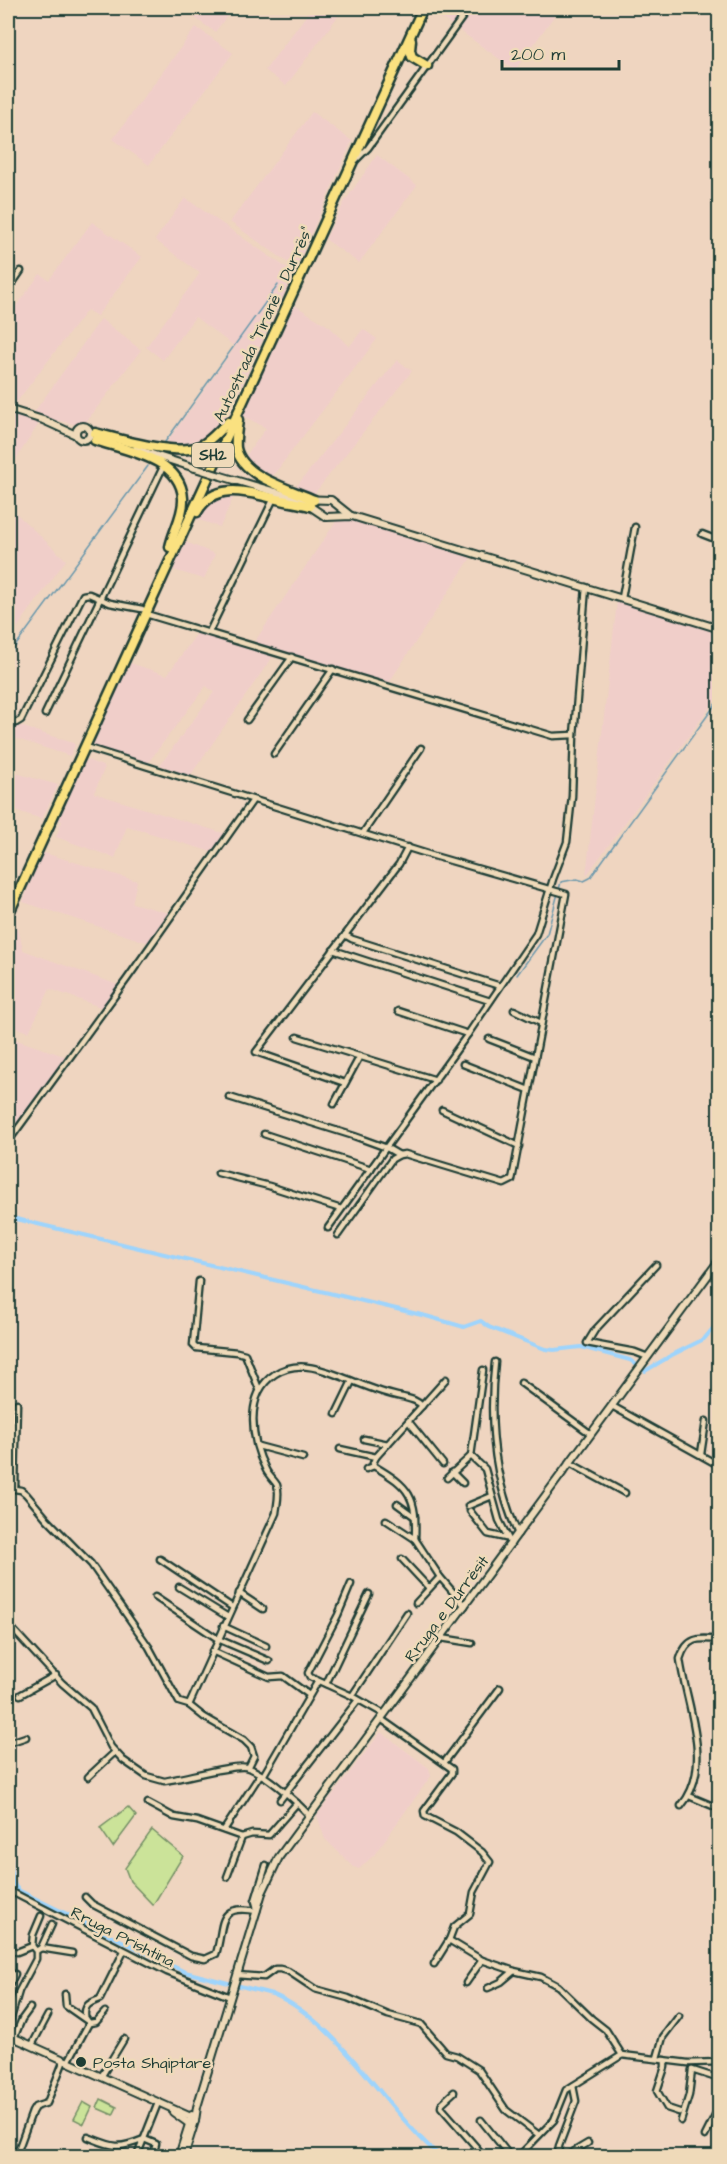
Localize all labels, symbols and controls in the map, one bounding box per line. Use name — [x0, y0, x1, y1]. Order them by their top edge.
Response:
scale bar — [502, 33, 619, 71]
text: 200 m — [511, 42, 565, 67]
street label: Autostrada "Tiranë - Durrës" — [208, 223, 318, 425]
road number: SH2 — [192, 443, 234, 467]
street label: Rruga e Durrësit — [400, 1550, 495, 1667]
street label: Rruga Prishtina — [66, 1901, 178, 1973]
place label: Posta Shqiptare — [93, 2052, 211, 2074]
marker: Posta Shqiptare — [74, 2055, 88, 2069]

